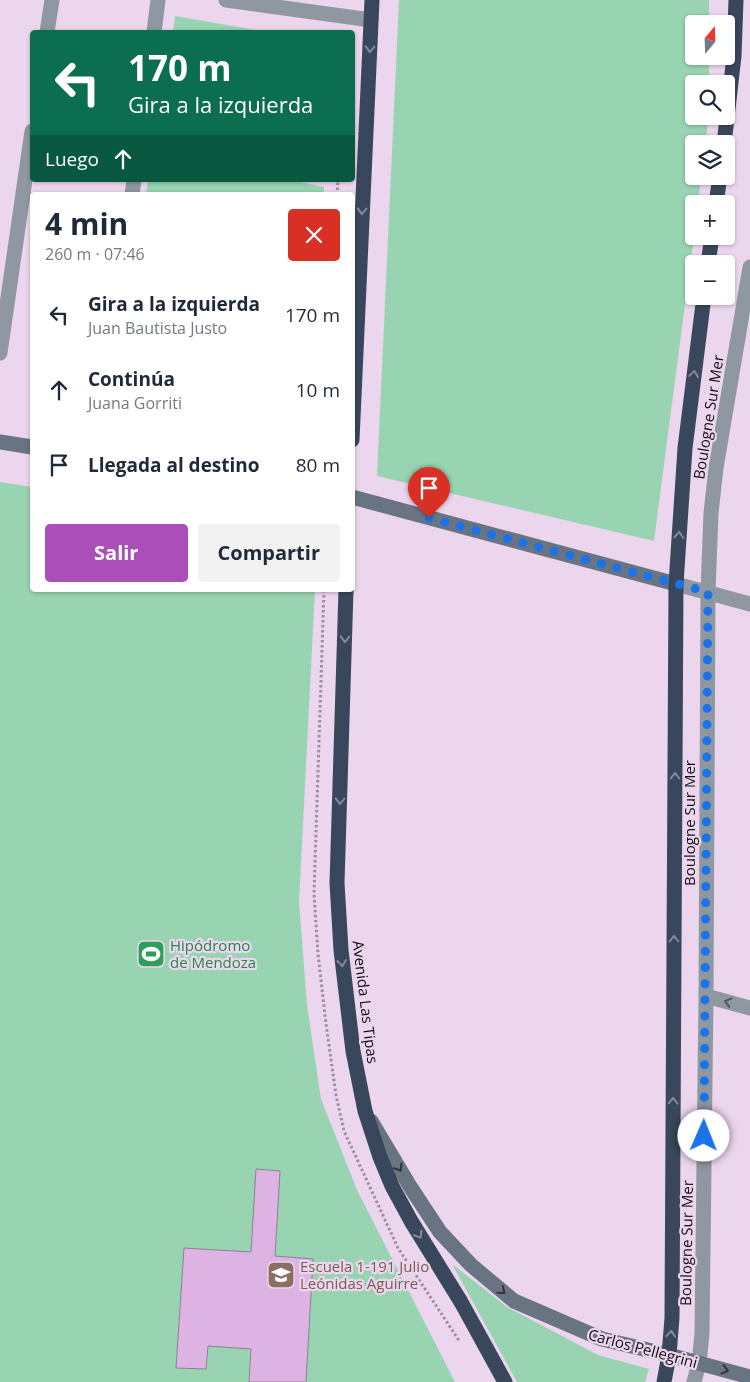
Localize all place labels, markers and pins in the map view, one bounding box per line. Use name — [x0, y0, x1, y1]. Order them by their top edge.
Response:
pin — [408, 467, 450, 518]
place label: Hipódromo de Mendoza — [170, 935, 256, 972]
sports icon: Hipódromo de Mendoza — [136, 939, 166, 969]
place label: Escuela 1-191 Julio Leónidas Aguirre — [300, 1256, 429, 1293]
school or university icon: Escuela 1-191 Julio Leónidas Aguirre — [266, 1260, 296, 1290]

